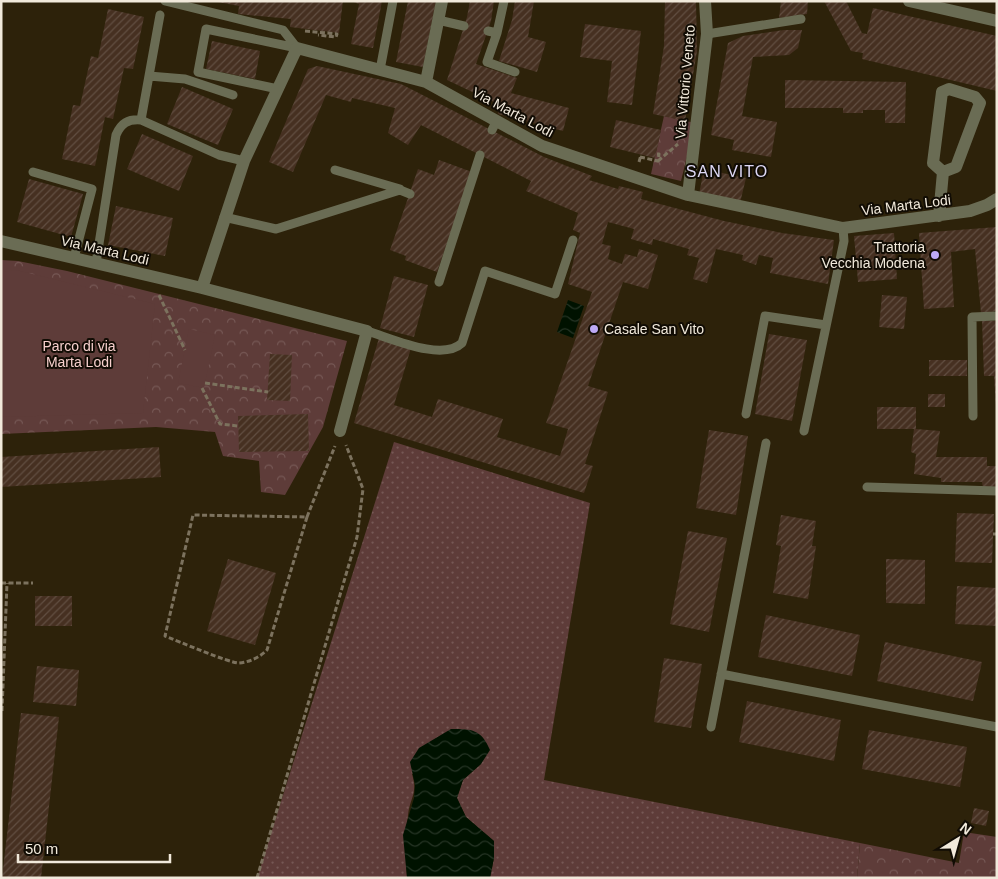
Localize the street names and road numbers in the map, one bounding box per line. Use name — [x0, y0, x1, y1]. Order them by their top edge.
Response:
street label: Via Vittorio Veneto — [672, 24, 698, 140]
street label: Via Marta Lodi — [470, 84, 556, 140]
street label: Via Marta Lodi — [860, 192, 952, 218]
street label: Via Marta Lodi — [59, 232, 151, 268]

